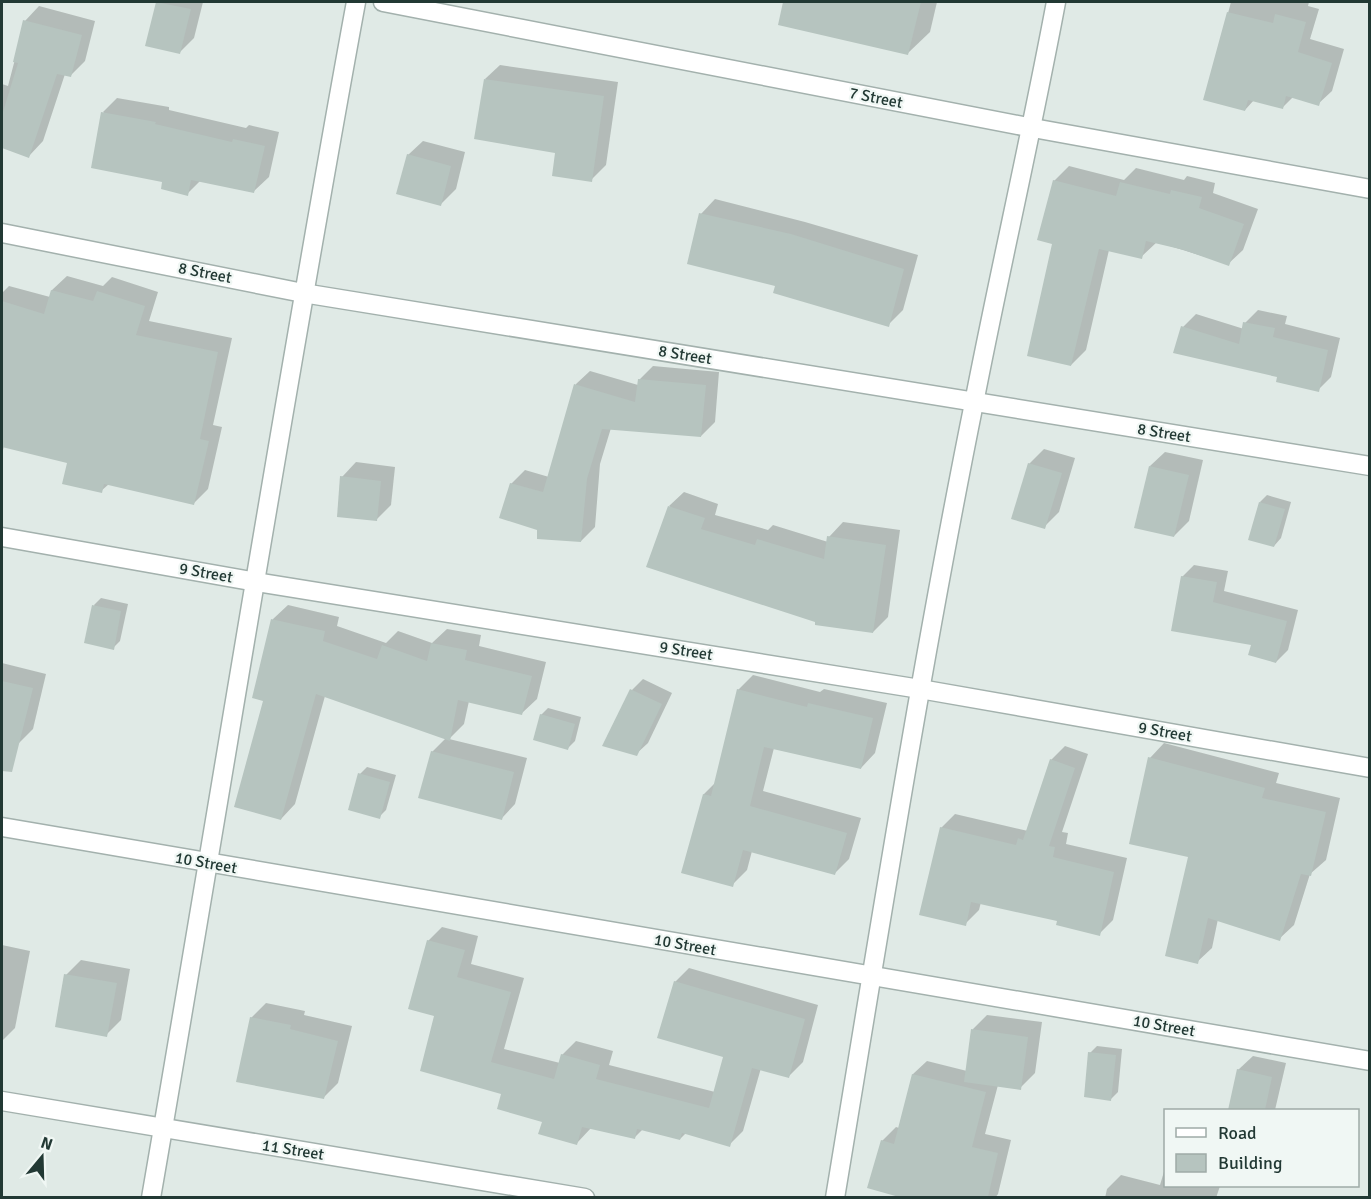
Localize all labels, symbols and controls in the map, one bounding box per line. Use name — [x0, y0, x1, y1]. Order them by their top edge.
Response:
street label: 7 Street — [848, 83, 905, 113]
street label: 8 Street — [177, 258, 234, 288]
street label: 8 Street — [657, 341, 714, 369]
street label: 8 Street — [1136, 419, 1193, 447]
street label: 9 Street — [178, 558, 235, 588]
street label: 9 Street — [658, 637, 715, 665]
street label: 9 Street — [1137, 717, 1194, 747]
street label: 10 Street — [173, 848, 239, 878]
street label: 10 Street — [652, 930, 718, 960]
street label: 10 Street — [1131, 1011, 1197, 1041]
legend — [1164, 1109, 1359, 1187]
text: Road — [1218, 1122, 1257, 1144]
north arrow — [12, 1127, 72, 1187]
text: N — [38, 1132, 55, 1155]
street label: 11 Street — [261, 1135, 326, 1165]
text: Building — [1218, 1152, 1282, 1174]

